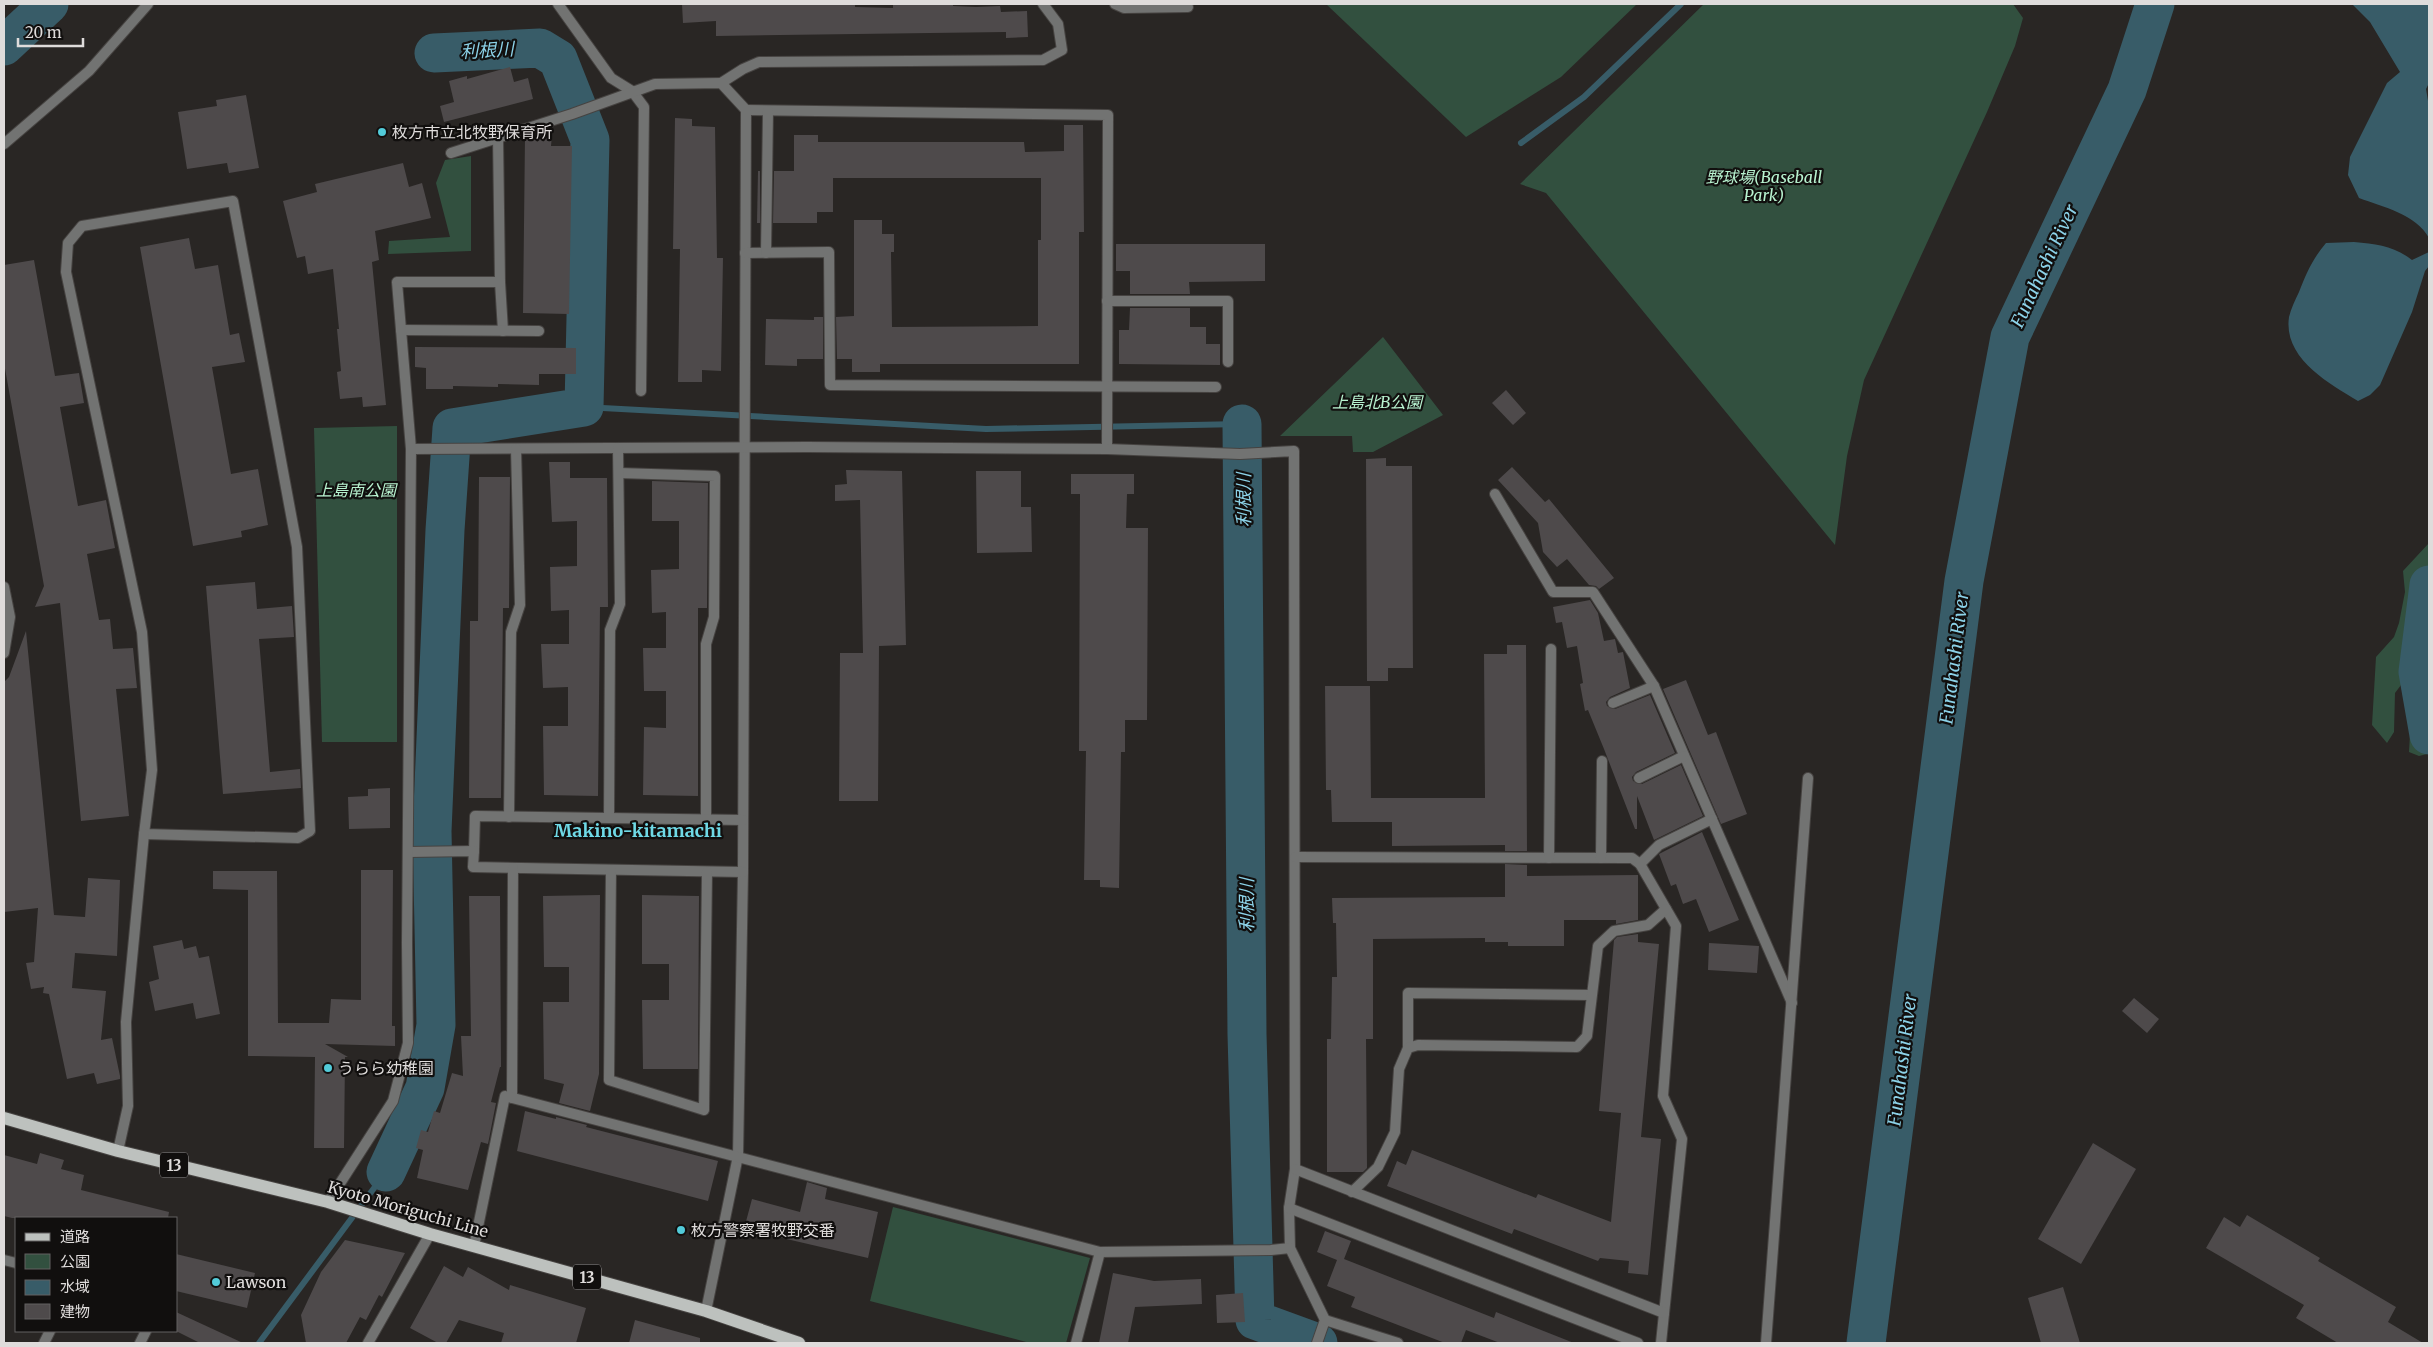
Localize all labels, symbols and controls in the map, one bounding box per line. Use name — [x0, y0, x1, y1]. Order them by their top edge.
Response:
scale bar — [18, 15, 82, 47]
text: 20 m — [25, 23, 62, 42]
water label: 利根川 — [459, 37, 517, 63]
place label: 枚方市立北牧野保育所 — [392, 122, 552, 142]
marker: 枚方市立北牧野保育所 — [376, 126, 388, 138]
park label: 野球場(Baseball Park) — [1706, 167, 1822, 205]
water label: Funahashi River — [2005, 200, 2083, 332]
park label: 上島北B公園 — [1332, 392, 1424, 412]
water label: 利根川 — [1232, 471, 1255, 527]
park label: 上島南公園 — [316, 480, 398, 500]
water label: Funahashi River — [1934, 590, 1974, 726]
district label: Makino-kitamachi — [554, 819, 722, 842]
water label: 利根川 — [1235, 876, 1258, 932]
water label: Funahashi River — [1882, 992, 1922, 1128]
place label: うらら幼稚園 — [338, 1058, 434, 1078]
marker: うらら幼稚園 — [322, 1062, 334, 1074]
road number: 13 — [160, 1152, 188, 1178]
street label: Kyoto Moriguchi Line — [325, 1176, 491, 1242]
legend — [15, 1217, 178, 1332]
place label: 枚方警察署牧野交番 — [691, 1220, 835, 1240]
marker: 枚方警察署牧野交番 — [675, 1224, 687, 1236]
text: 道路 — [60, 1227, 90, 1246]
text: 公園 — [60, 1252, 90, 1271]
road number: 13 — [573, 1264, 601, 1290]
place label: Lawson — [226, 1272, 287, 1292]
marker: Lawson — [210, 1276, 222, 1288]
text: 水域 — [60, 1277, 90, 1296]
text: 建物 — [60, 1302, 90, 1321]

